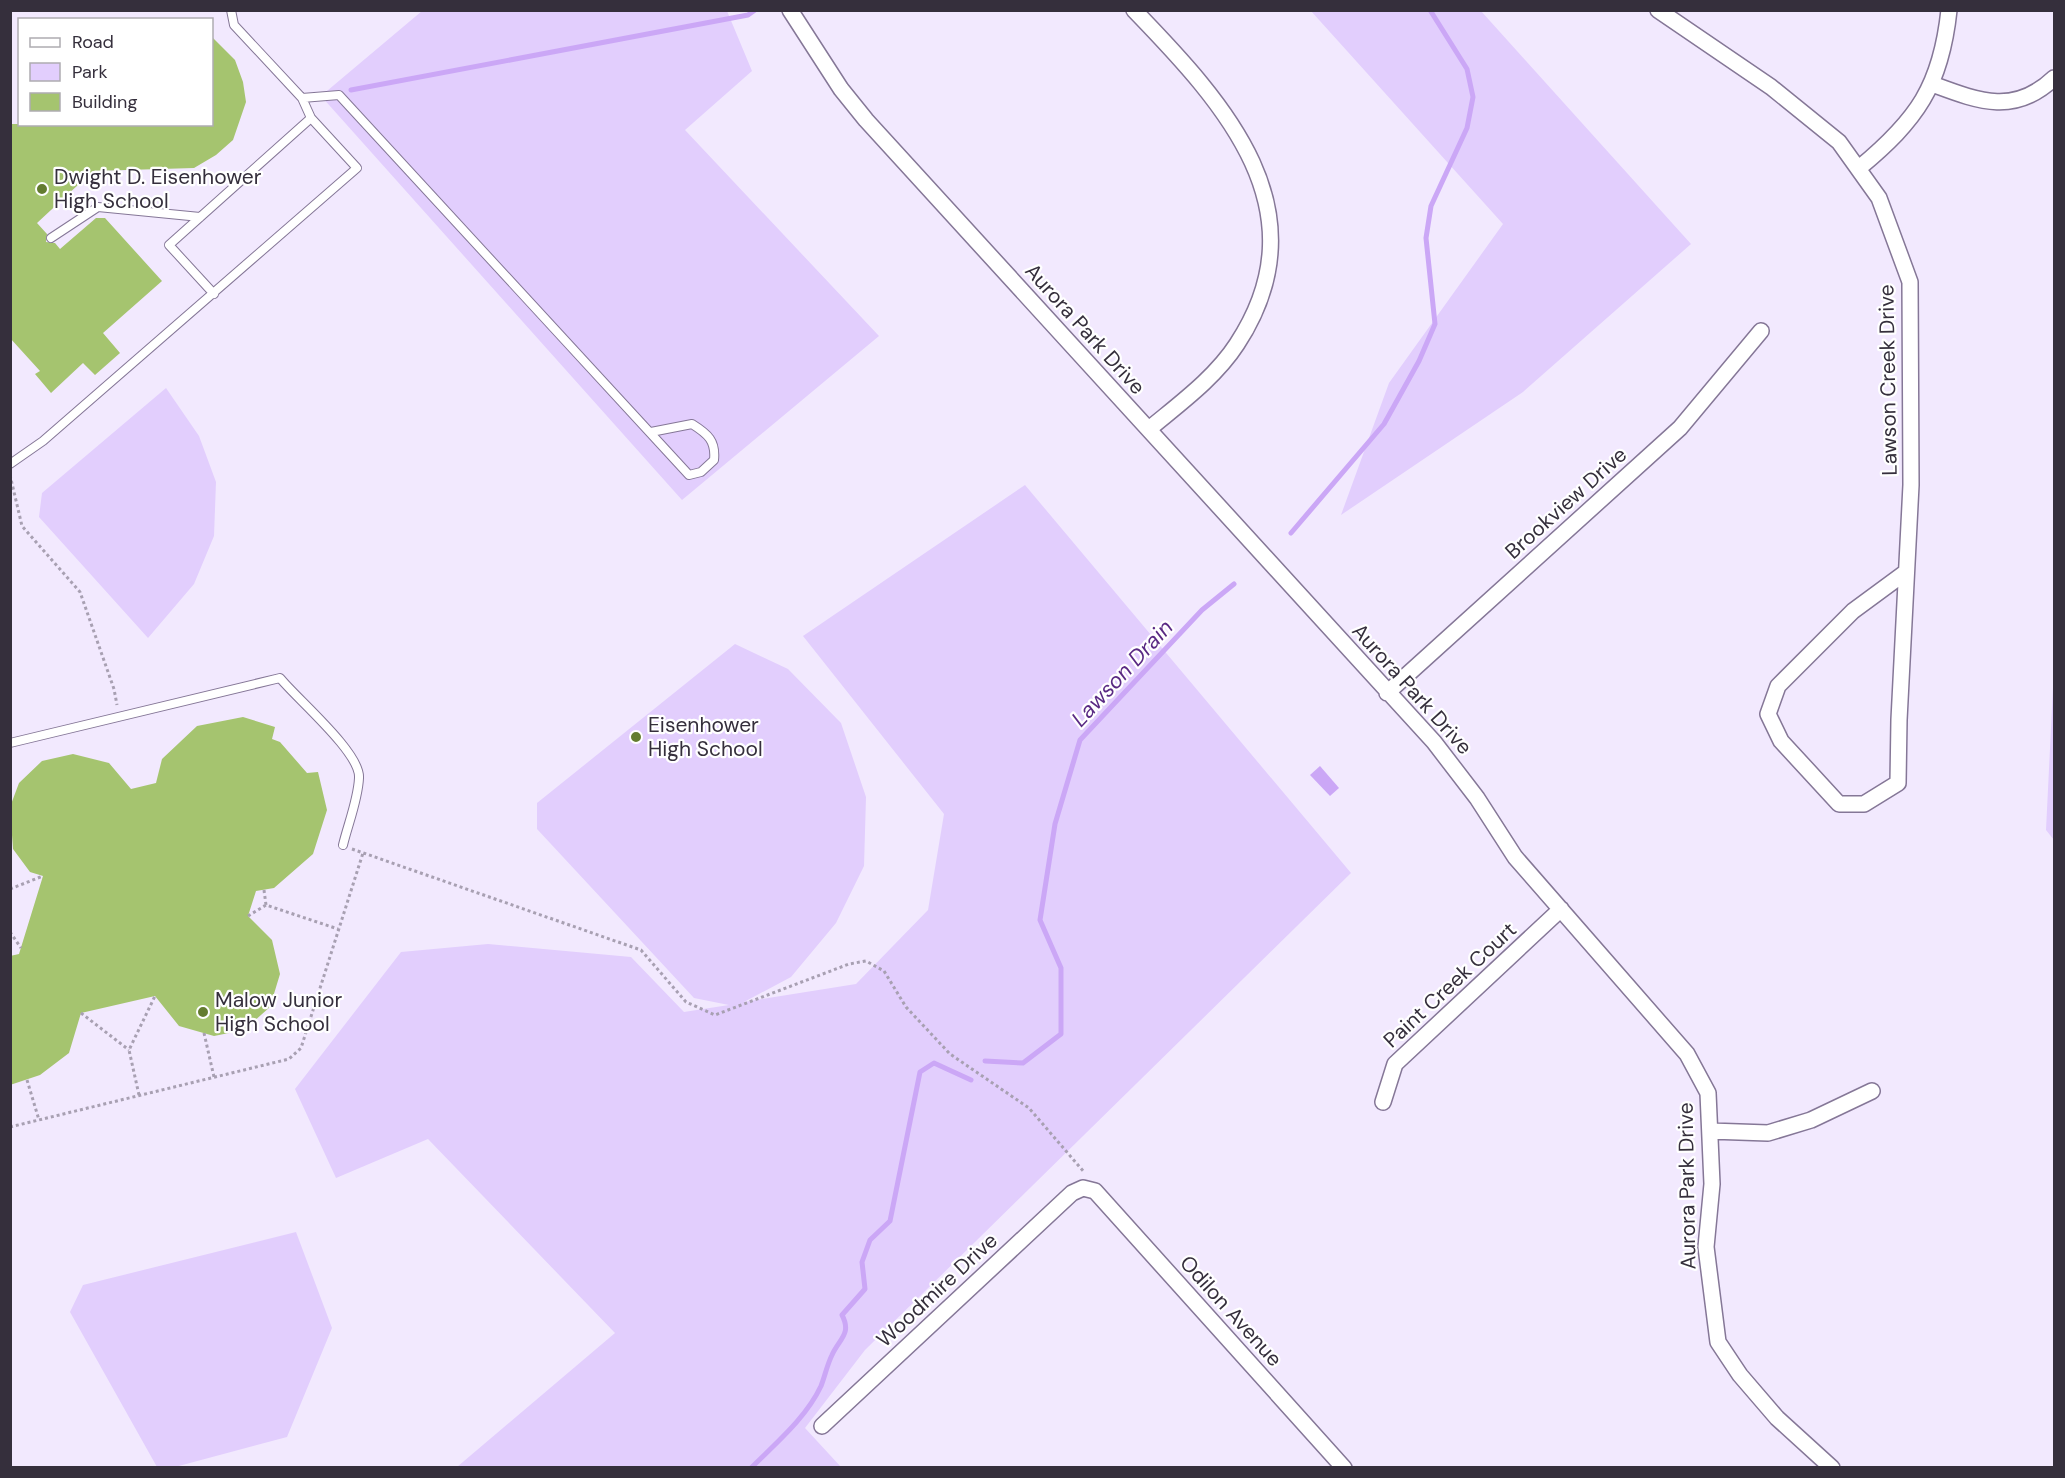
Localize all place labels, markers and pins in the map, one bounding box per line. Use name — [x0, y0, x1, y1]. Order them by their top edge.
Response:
place label: Dwight D. Eisenhower High School — [54, 163, 262, 215]
marker: Dwight D. Eisenhower High School — [35, 182, 49, 196]
place label: Eisenhower High School — [648, 711, 763, 763]
marker: Eisenhower High School — [629, 730, 643, 744]
place label: Malow Junior High School — [215, 986, 343, 1038]
marker: Malow Junior High School — [196, 1005, 210, 1019]

